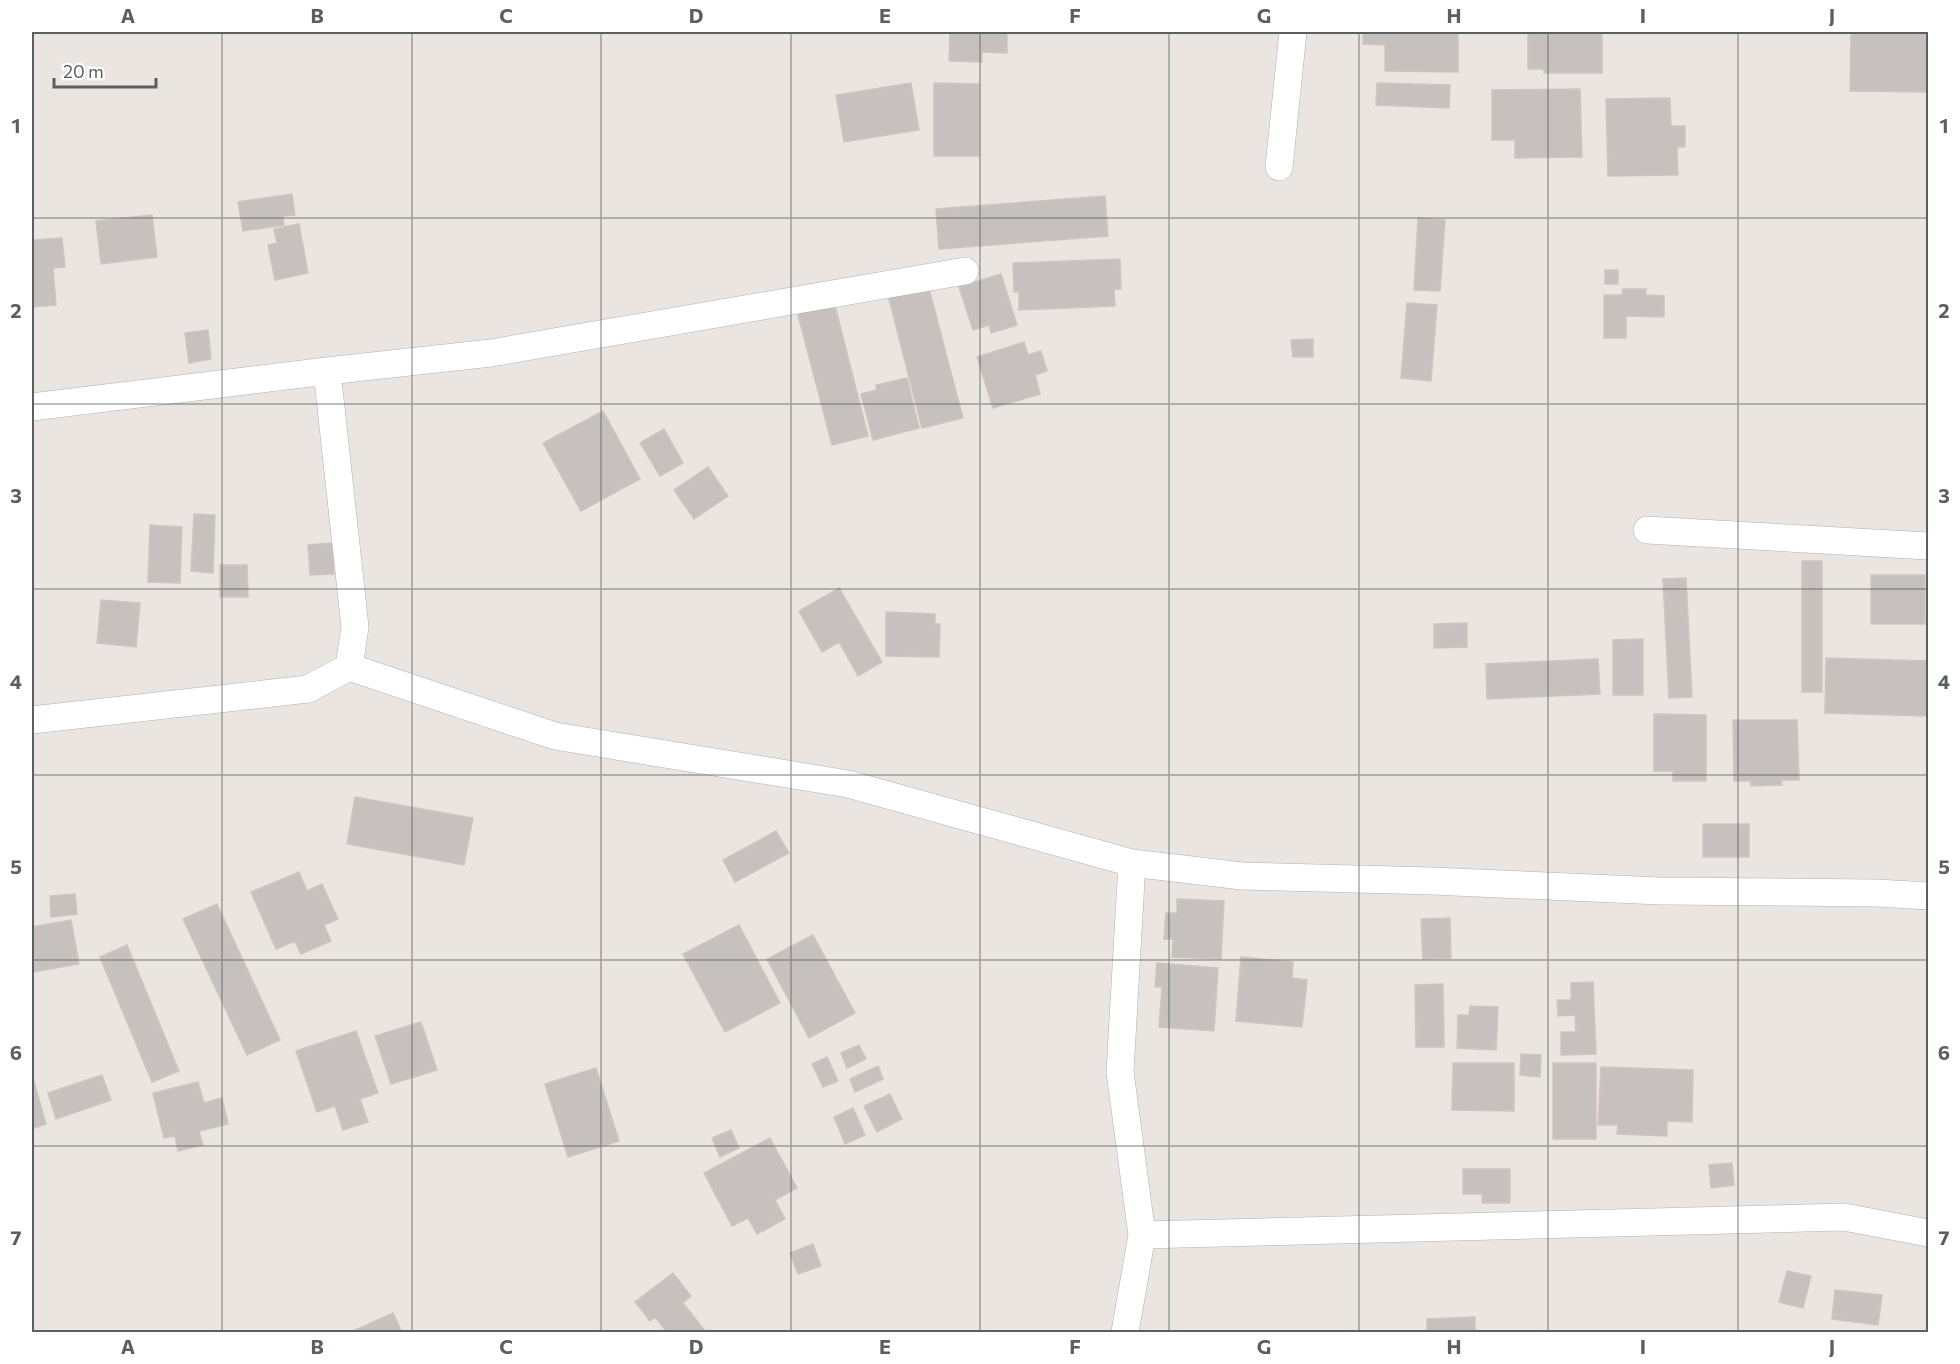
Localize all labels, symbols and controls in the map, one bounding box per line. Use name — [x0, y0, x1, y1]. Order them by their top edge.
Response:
text: A — [121, 3, 135, 27]
text: B — [310, 3, 324, 27]
text: C — [499, 3, 513, 27]
text: D — [689, 3, 703, 27]
text: E — [879, 3, 891, 27]
text: F — [1069, 3, 1081, 27]
text: G — [1257, 3, 1271, 27]
text: H — [1447, 3, 1462, 27]
text: I — [1640, 3, 1646, 27]
text: J — [1829, 3, 1835, 27]
scale bar — [54, 51, 156, 89]
text: 20 m — [63, 60, 104, 82]
text: 1 — [11, 113, 21, 137]
text: 1 — [1939, 113, 1949, 137]
text: 2 — [10, 298, 22, 322]
text: 2 — [1938, 298, 1950, 322]
text: 3 — [10, 483, 22, 507]
text: 3 — [1938, 483, 1950, 507]
text: 4 — [10, 669, 22, 693]
text: 4 — [1938, 669, 1950, 693]
text: 5 — [10, 854, 22, 878]
text: 5 — [1938, 854, 1950, 878]
text: 6 — [10, 1040, 22, 1064]
text: 6 — [1938, 1040, 1950, 1064]
text: 7 — [11, 1225, 22, 1249]
text: 7 — [1939, 1225, 1950, 1249]
text: A — [121, 1334, 135, 1358]
text: B — [310, 1334, 324, 1358]
text: C — [499, 1334, 513, 1358]
text: D — [689, 1334, 703, 1358]
text: E — [879, 1334, 891, 1358]
text: F — [1069, 1334, 1081, 1358]
text: G — [1257, 1334, 1271, 1358]
text: H — [1447, 1334, 1462, 1358]
text: I — [1640, 1334, 1646, 1358]
text: J — [1829, 1334, 1835, 1358]

